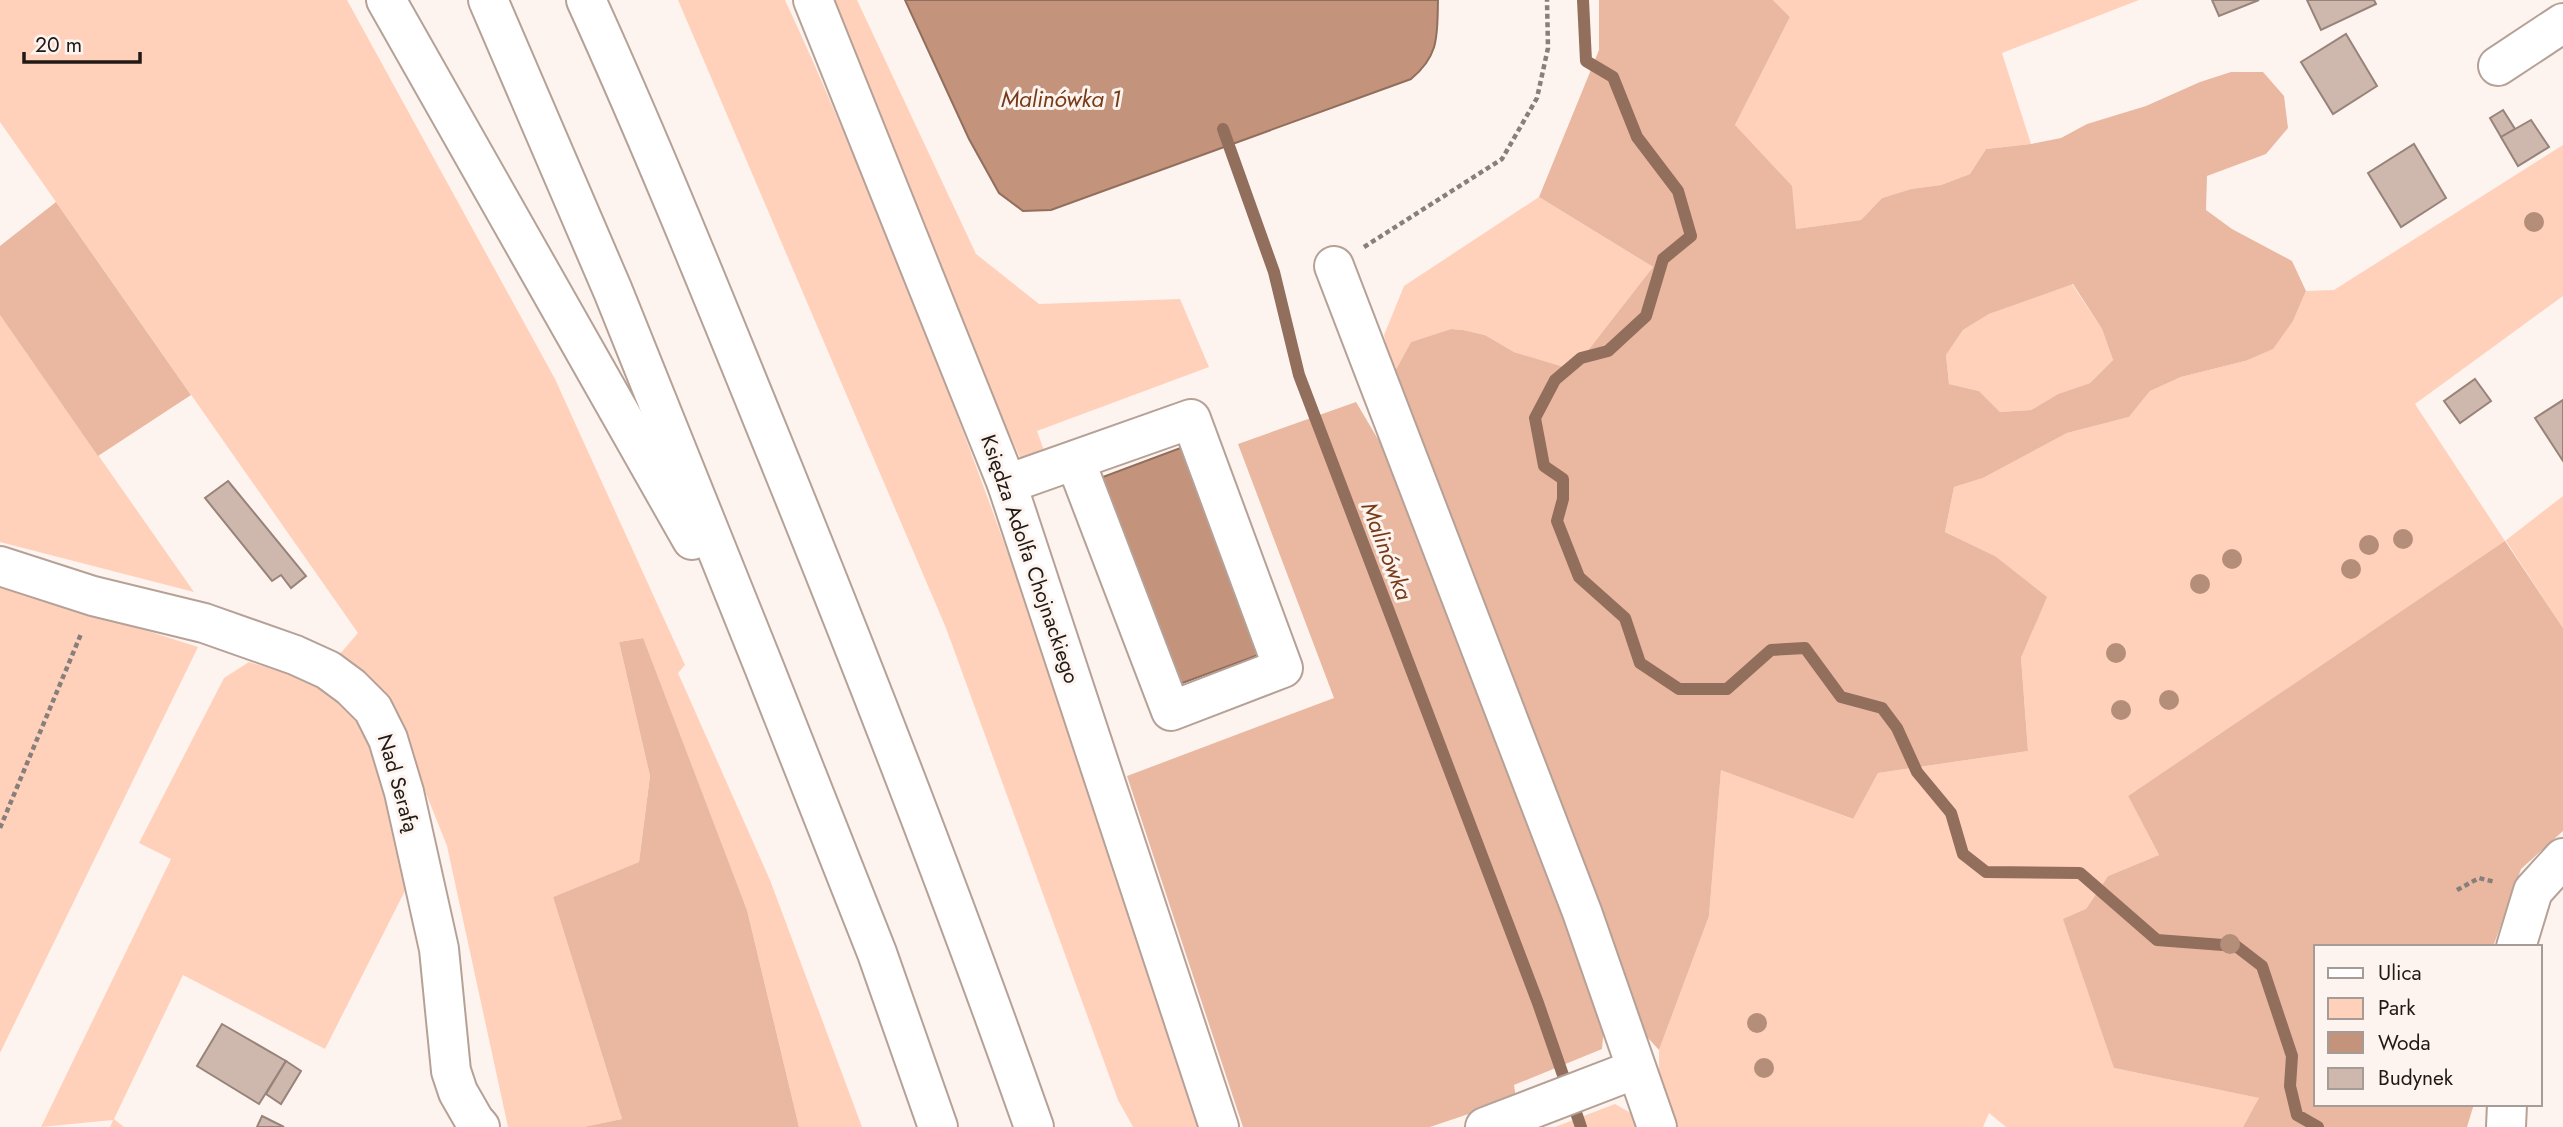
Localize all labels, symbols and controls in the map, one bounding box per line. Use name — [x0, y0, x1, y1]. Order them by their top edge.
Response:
scale bar — [24, 21, 140, 65]
text: 20 m — [35, 30, 82, 60]
water label: Malinówka 1 — [1001, 82, 1121, 116]
street label: Księdza Adolfa Chojnackiego — [973, 431, 1087, 687]
water label: Malinówka — [1353, 497, 1421, 605]
street label: Nad Serafą — [370, 731, 426, 835]
legend — [2314, 945, 2542, 1106]
text: Ulica — [2378, 958, 2422, 988]
text: Park — [2378, 993, 2416, 1023]
text: Woda — [2378, 1028, 2431, 1058]
text: Budynek — [2378, 1063, 2454, 1093]

